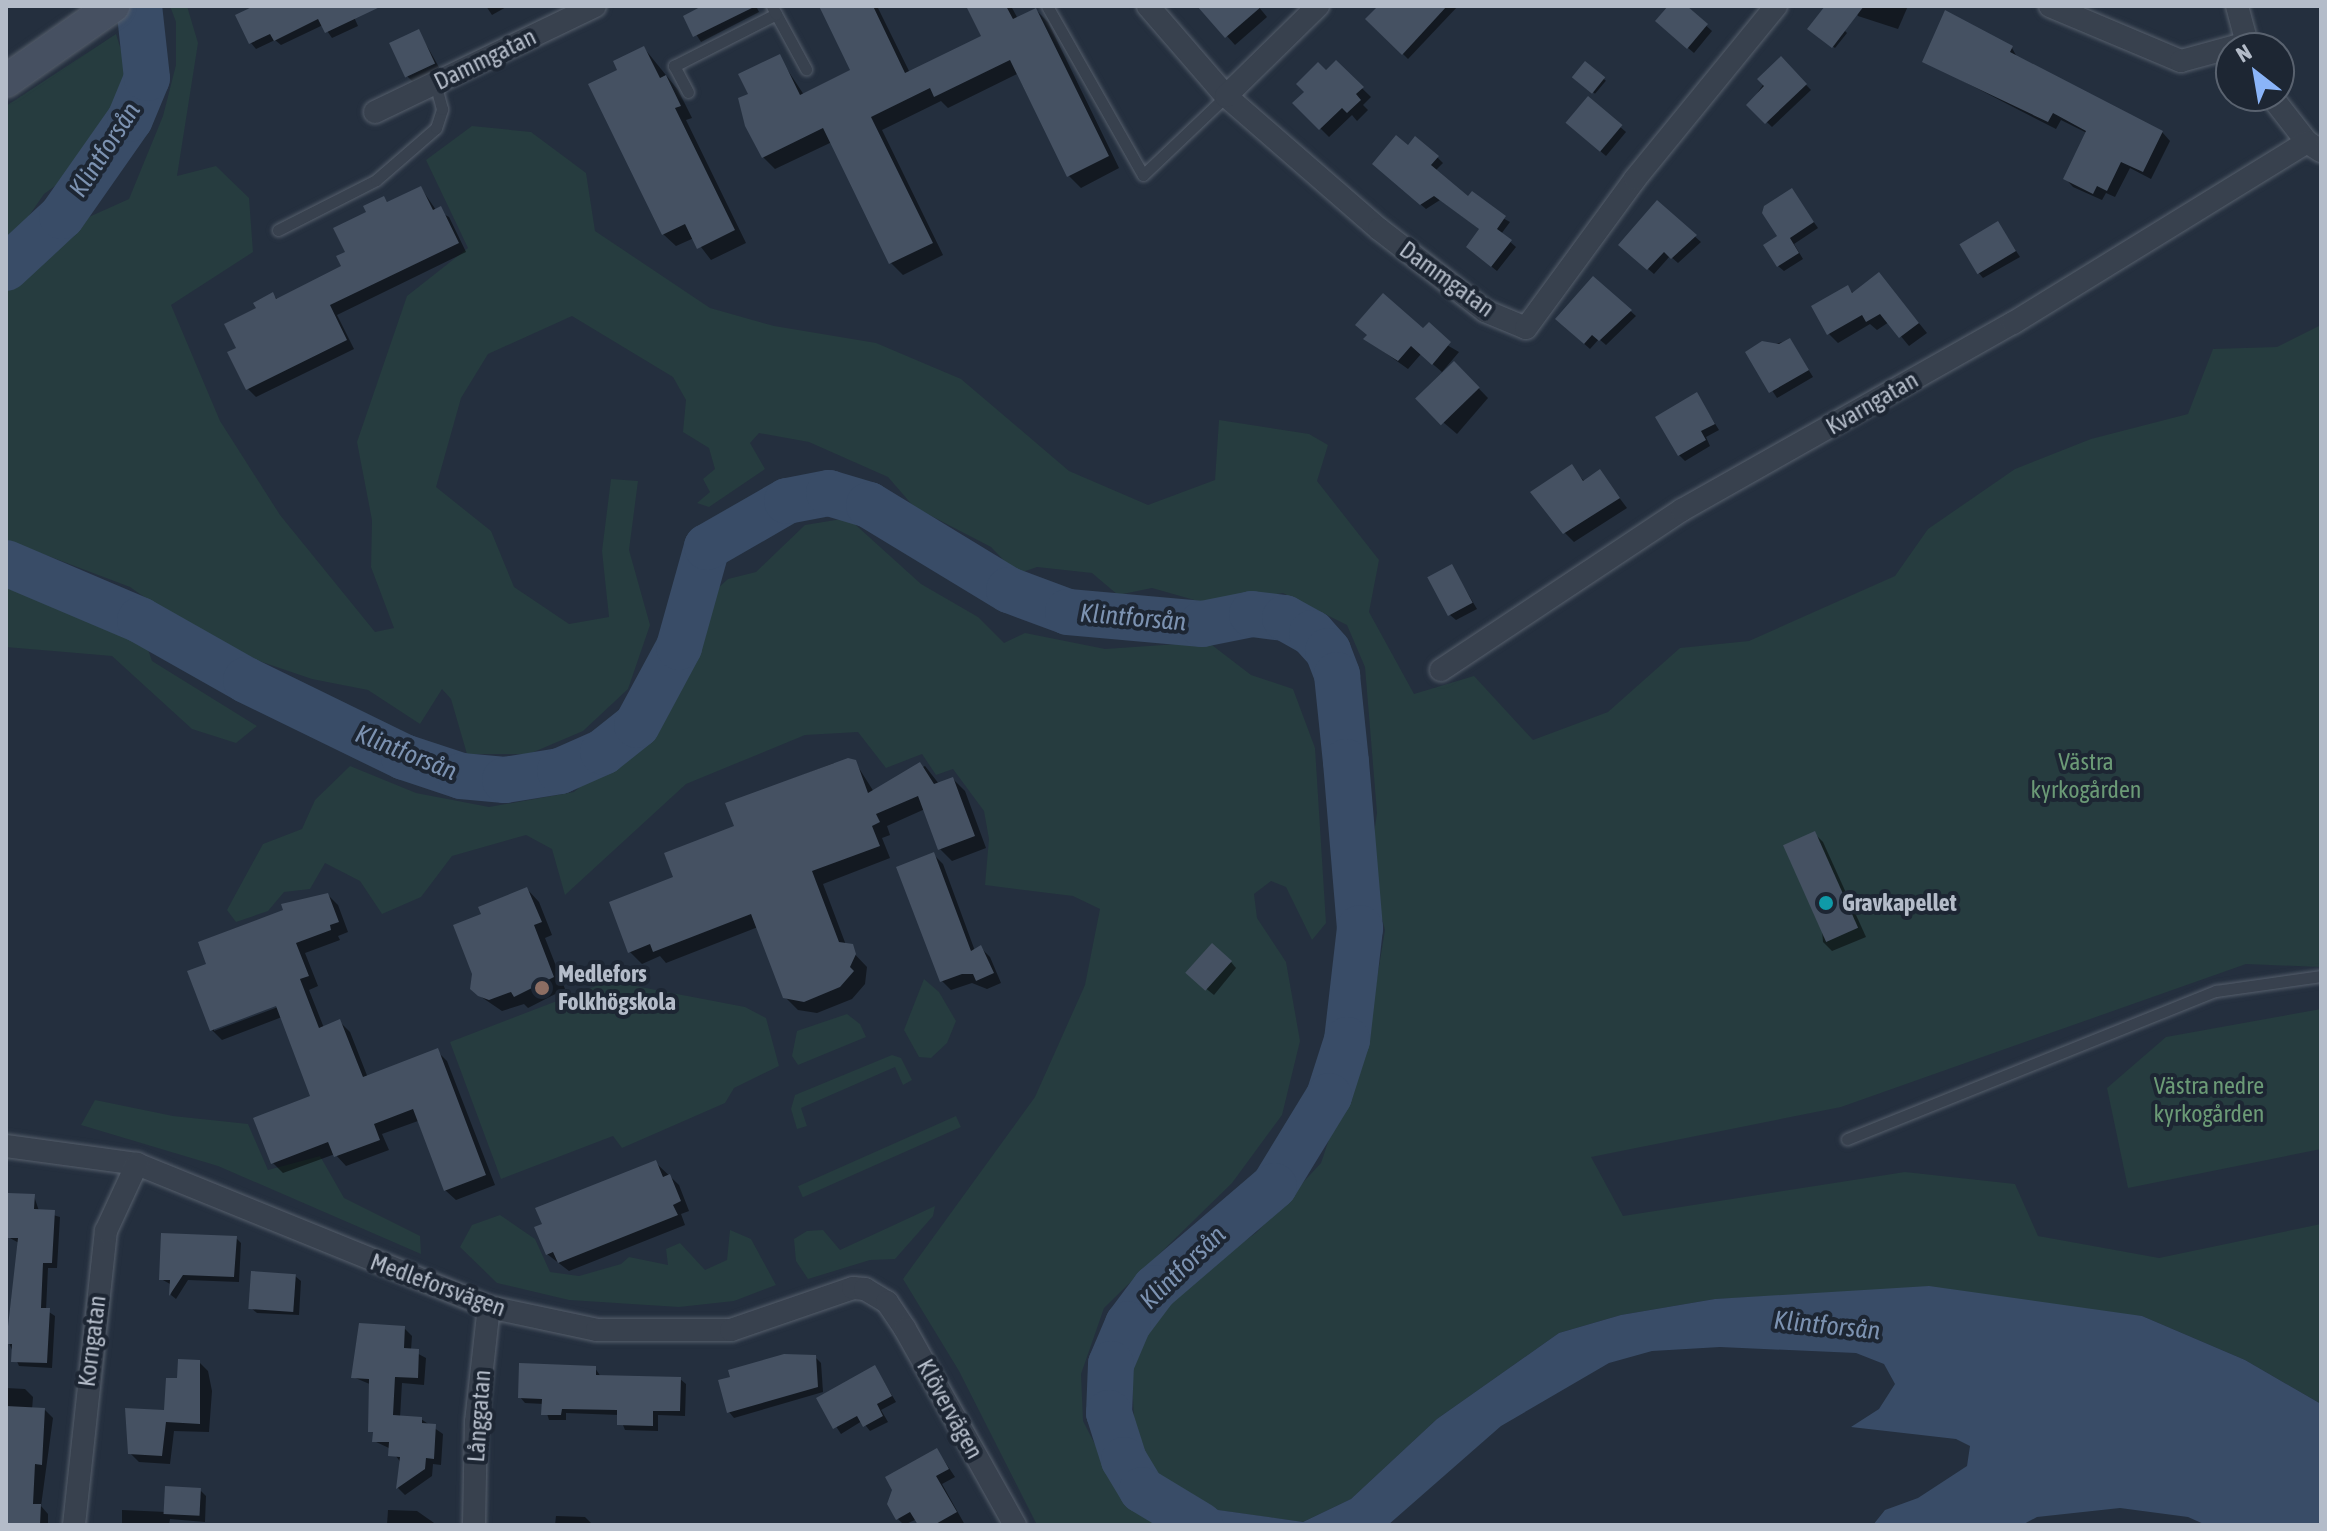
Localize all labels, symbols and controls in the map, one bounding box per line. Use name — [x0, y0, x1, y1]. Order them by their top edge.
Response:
street label: Dammgatan — [429, 22, 541, 96]
north arrow — [2215, 32, 2295, 112]
text: N — [2231, 39, 2256, 68]
water label: Klintforsån — [63, 97, 147, 203]
street label: Dammgatan — [1394, 235, 1500, 323]
street label: Kvarngatan — [1821, 365, 1923, 441]
water label: Klintforsån — [1079, 598, 1187, 638]
water label: Klintforsån — [351, 719, 461, 787]
park label: Västra kyrkogården — [2031, 748, 2141, 804]
place label: Gravkapellet — [1842, 889, 1957, 917]
marker: Gravkapellet — [1817, 894, 1835, 912]
place label: Medlefors Folkhögskola — [558, 960, 676, 1016]
marker: Medlefors Folkhögskola — [533, 979, 551, 997]
park label: Västra nedre kyrkogården — [2154, 1072, 2264, 1128]
water label: Klintforsån — [1134, 1220, 1232, 1316]
street label: Medleforsvägen — [366, 1247, 510, 1323]
street label: Korngatan — [72, 1294, 112, 1388]
water label: Klintforsån — [1772, 1305, 1882, 1347]
street label: Klövervägen — [911, 1354, 989, 1464]
street label: Långgatan — [461, 1369, 497, 1463]

